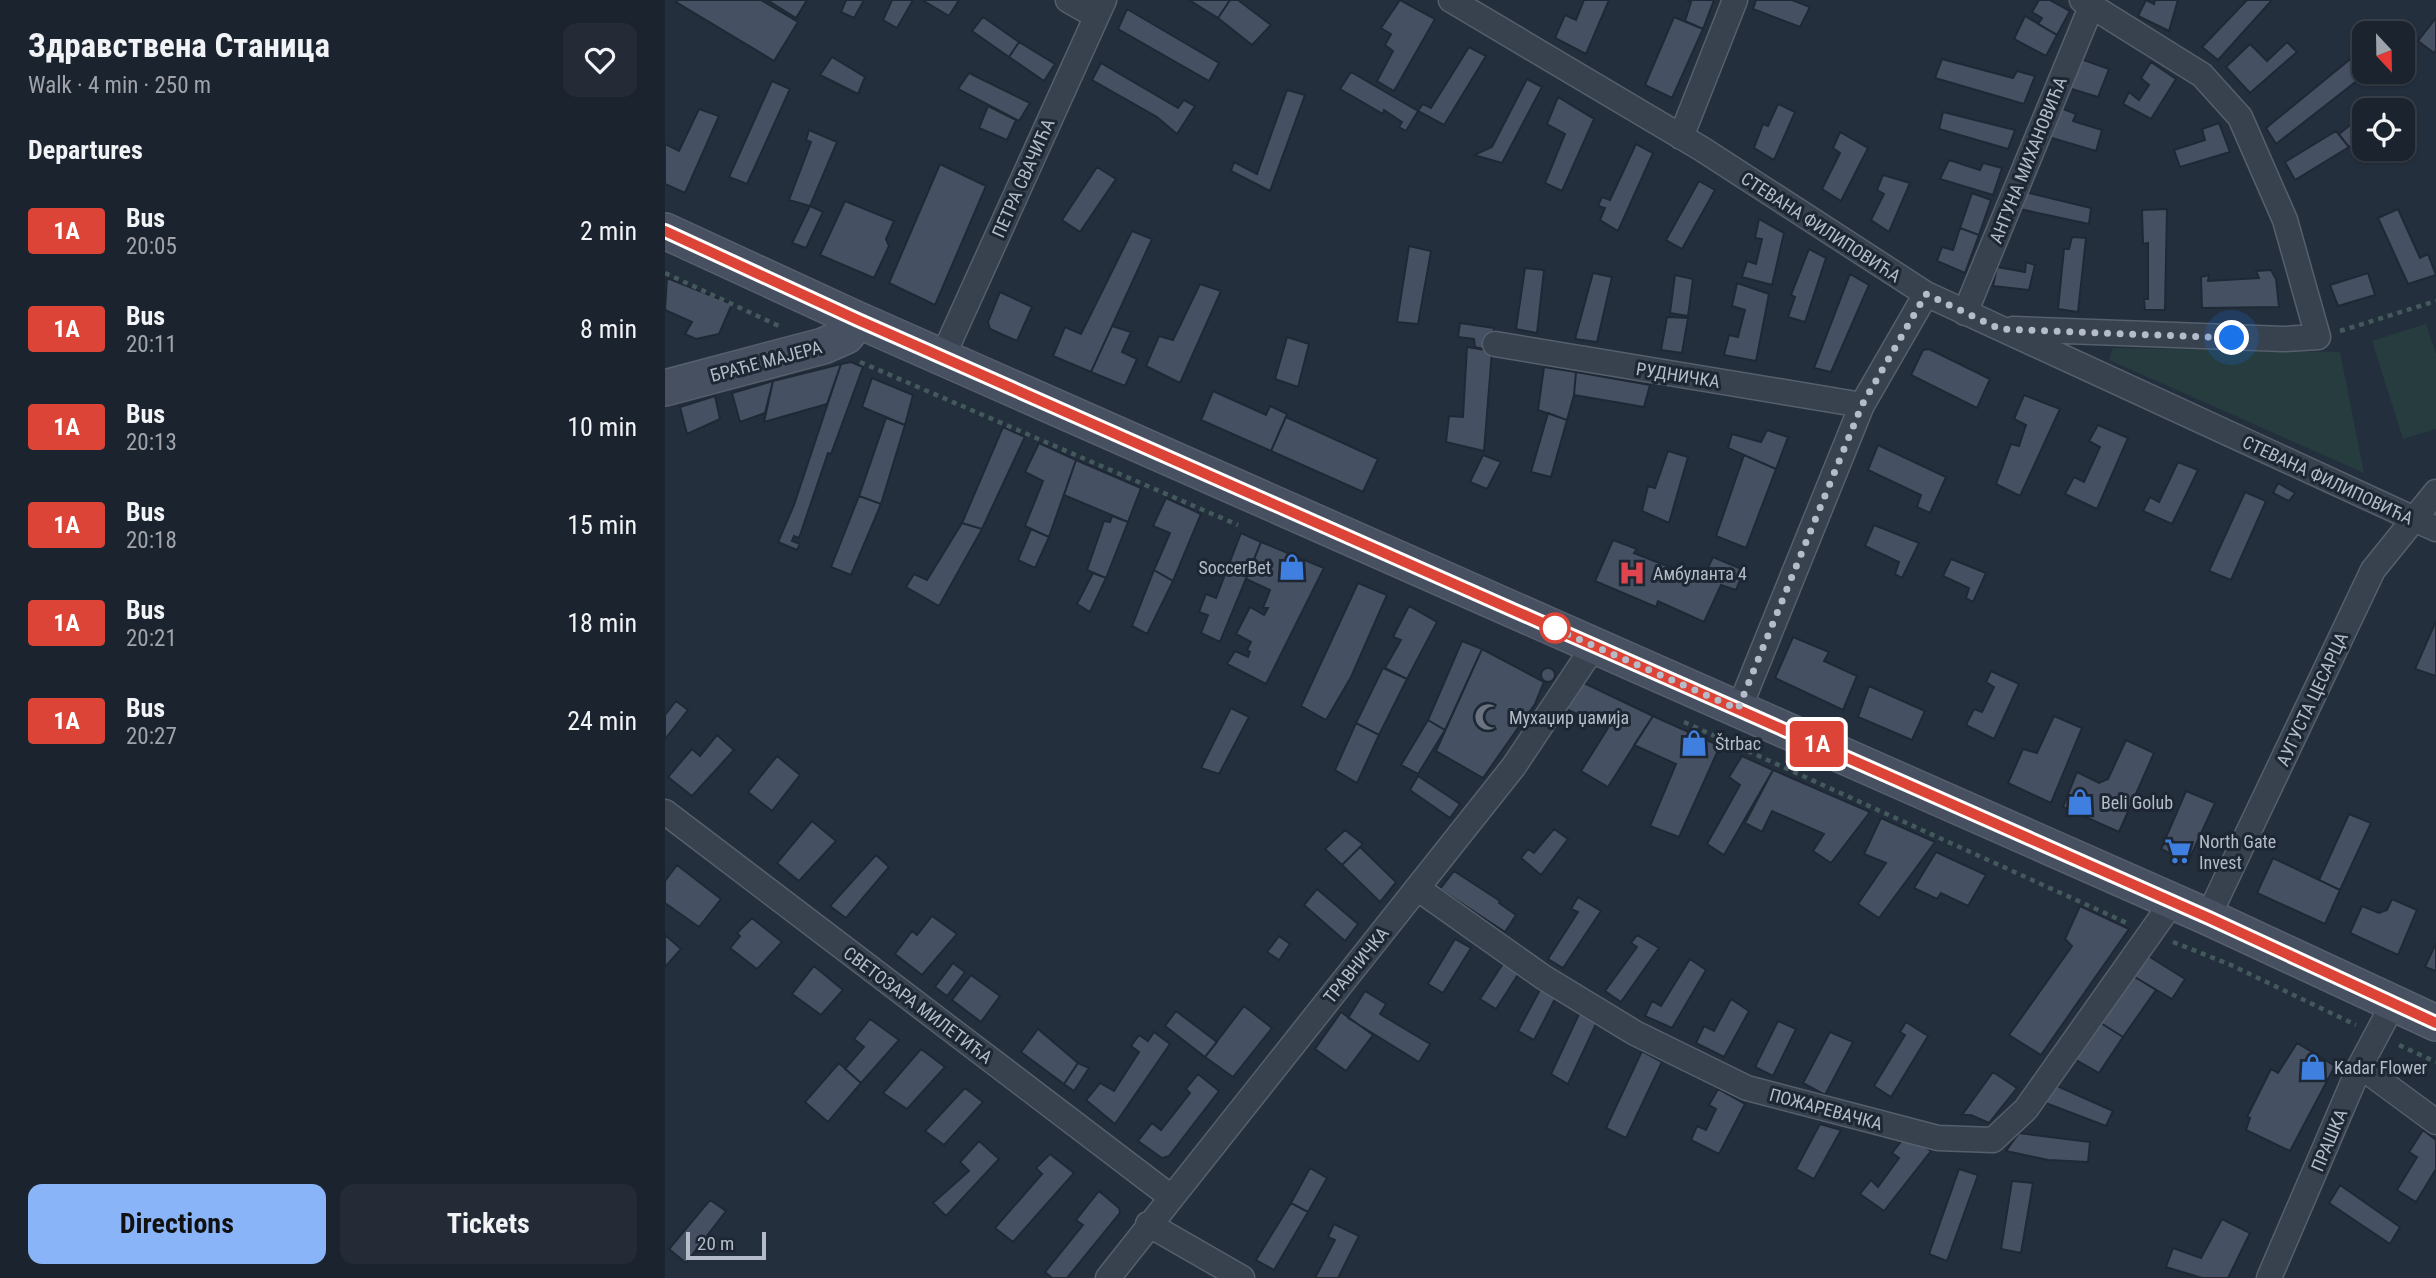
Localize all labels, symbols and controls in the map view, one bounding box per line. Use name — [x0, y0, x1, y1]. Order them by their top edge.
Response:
north arrow — [2352, 21, 2415, 84]
map controls — [2352, 21, 2415, 161]
button: heart — [563, 23, 637, 97]
text: Здравствена Станица — [28, 26, 330, 65]
text: Walk · 4 min · 250 m — [28, 72, 211, 99]
street label: АНТУНА МИХАНОВИЋА — [1985, 73, 2071, 246]
button: locate — [2352, 98, 2415, 161]
street label: ПЕТРА СВАЧИЋА — [987, 115, 1059, 241]
text: Departures — [28, 135, 143, 165]
street label: СТЕВАНА ФИЛИПОВИЋА — [1737, 168, 1905, 287]
text: Bus — [126, 203, 165, 233]
text: 2 min — [580, 216, 637, 246]
text: 1A — [53, 217, 80, 245]
text: 20:05 — [126, 233, 177, 260]
text: Bus — [126, 301, 165, 331]
text: 8 min — [580, 314, 637, 344]
text: 1A — [53, 315, 80, 343]
your location — [2214, 320, 2249, 355]
text: 20:11 — [126, 331, 177, 358]
street label: БРАЋЕ МАЈЕРА — [708, 336, 825, 386]
street label: РУДНИЧКА — [1635, 358, 1722, 392]
text: Bus — [126, 399, 165, 429]
text: 10 min — [567, 412, 637, 442]
text: 1A — [53, 413, 80, 441]
text: 20:13 — [126, 429, 177, 456]
street label: СТЕВАНА ФИЛИПОВИЋА — [2239, 431, 2417, 529]
text: Bus — [126, 497, 165, 527]
text: 15 min — [567, 510, 637, 540]
text: 1A — [53, 511, 80, 539]
text: 20:18 — [126, 527, 177, 554]
shop icon: SoccerBet — [1277, 552, 1307, 582]
place label: SoccerBet — [1198, 557, 1271, 578]
hospital icon: Амбуланта 4 — [1617, 558, 1647, 588]
place label: Амбуланта 4 — [1653, 563, 1747, 584]
text: Bus — [126, 595, 165, 625]
text: 18 min — [567, 608, 637, 638]
text: 1A — [53, 609, 80, 637]
unlabelled marker — [1540, 613, 1570, 643]
text: 20:21 — [126, 625, 177, 652]
street label: АУГУСТА ЦЕСАРЦА — [2272, 628, 2352, 769]
text: Bus — [126, 693, 165, 723]
mosque icon: Мухаџир џамија — [1473, 702, 1503, 732]
text: 24 min — [567, 706, 637, 736]
text: 1A — [53, 707, 80, 735]
place label: Мухаџир џамија — [1509, 707, 1629, 728]
line badge: 1A — [1785, 721, 1849, 767]
text: 20:27 — [126, 723, 177, 750]
shop icon: Štrbac — [1679, 728, 1709, 758]
text: 1A — [1804, 730, 1830, 758]
place label: Štrbac — [1715, 733, 1761, 754]
shop icon: Beli Golub — [2065, 787, 2095, 817]
place label: Beli Golub — [2101, 792, 2173, 813]
place label: North Gate Invest — [2199, 831, 2276, 873]
supermarket icon: North Gate Invest — [2163, 836, 2193, 866]
street label: ТРАВНИЧКА — [1319, 922, 1393, 1007]
street label: СВЕТОЗАРА МИЛЕТИЋА — [840, 942, 997, 1068]
shop icon: Kadar Flower — [2298, 1052, 2328, 1082]
place label: Kadar Flower — [2334, 1057, 2428, 1078]
street label: ПОЖАРЕВАЧКА — [1767, 1084, 1886, 1134]
street label: ПРАШКА — [2307, 1105, 2352, 1174]
button: Directions — [28, 1184, 326, 1264]
button: Tickets — [340, 1184, 637, 1264]
scale bar — [686, 1229, 767, 1261]
text: 20 m — [697, 1232, 734, 1255]

